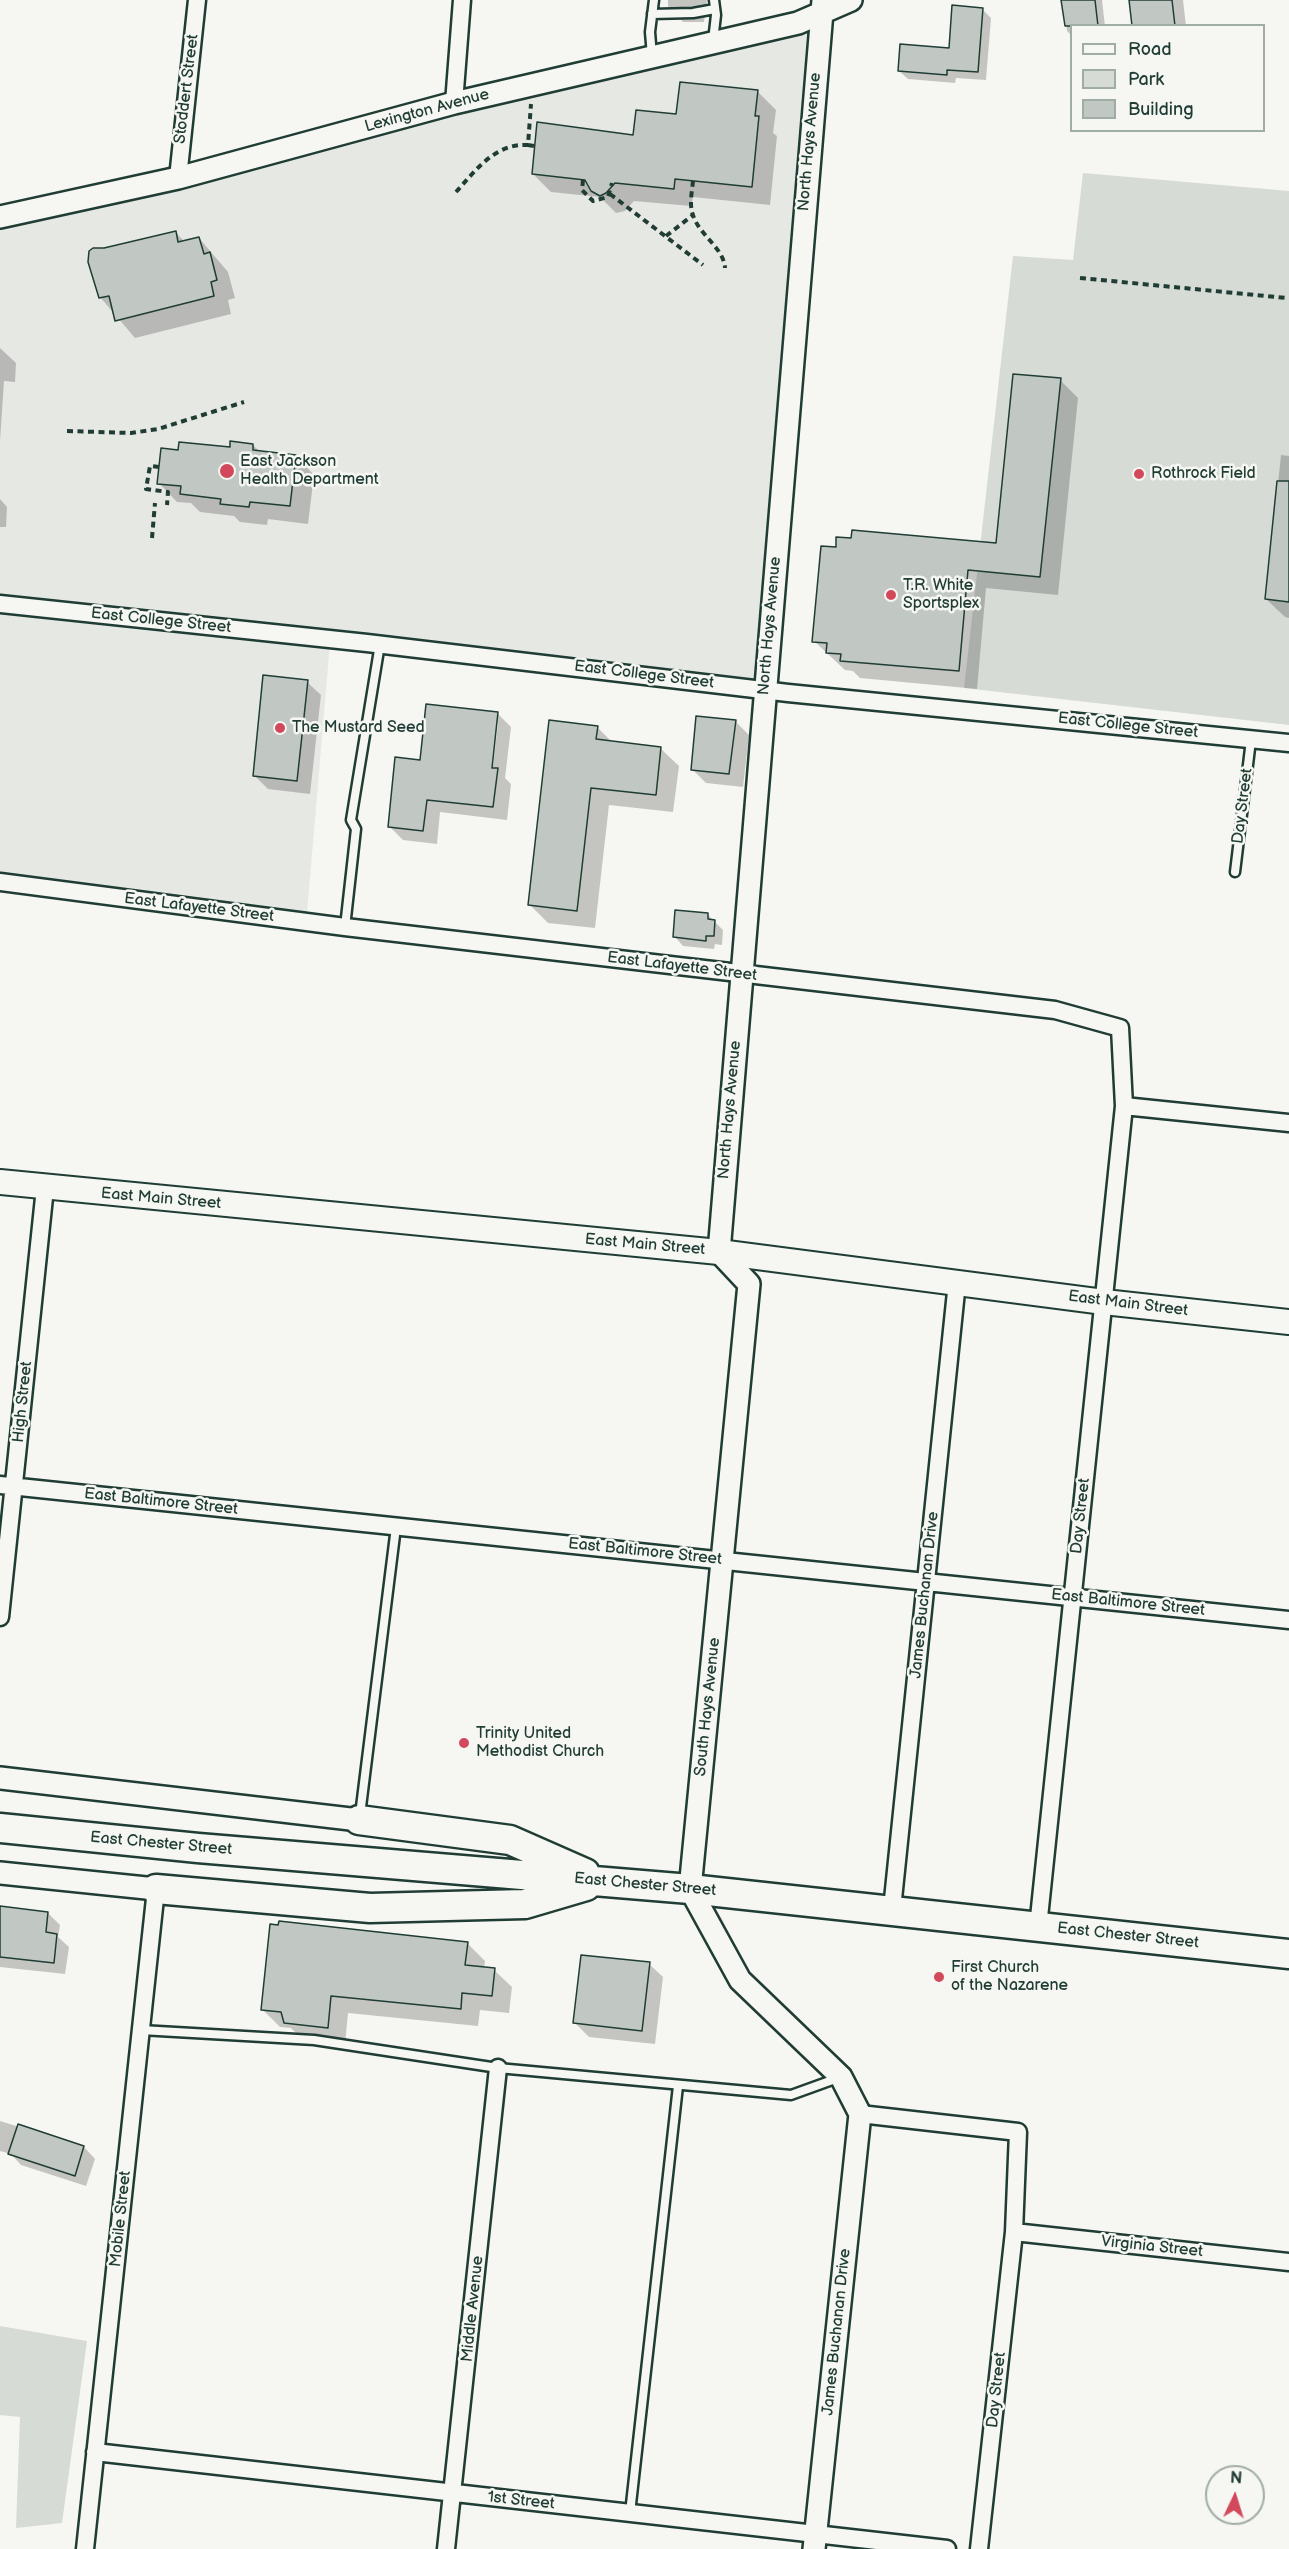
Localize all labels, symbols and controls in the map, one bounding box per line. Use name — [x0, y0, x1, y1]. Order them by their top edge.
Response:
legend — [1070, 24, 1265, 132]
street label: Stoddert Street — [171, 33, 203, 145]
text: Road — [1128, 39, 1172, 60]
text: Park — [1128, 69, 1164, 90]
street label: North Hays Avenue — [794, 72, 826, 212]
street label: Lexington Avenue — [363, 85, 491, 137]
text: Building — [1128, 99, 1194, 120]
place label: East Jackson Health Department — [240, 452, 379, 490]
marker: East Jackson Health Department — [218, 462, 236, 480]
place label: Rothrock Field — [1151, 464, 1256, 484]
marker: Rothrock Field — [1132, 467, 1146, 481]
street label: North Hays Avenue — [754, 556, 786, 696]
place label: T.R. White Sportsplex — [903, 576, 979, 614]
marker: T.R. White Sportsplex — [884, 588, 898, 602]
street label: East College Street — [90, 604, 232, 638]
street label: East College Street — [573, 657, 715, 693]
street label: East College Street — [1057, 709, 1199, 743]
place label: The Mustard Seed — [292, 718, 425, 738]
marker: The Mustard Seed — [273, 721, 287, 735]
street label: Day Street — [1229, 767, 1257, 845]
street label: East Lafayette Street — [123, 889, 275, 927]
street label: East Lafayette Street — [606, 948, 758, 986]
street label: North Hays Avenue — [714, 1040, 746, 1180]
street label: East Main Street — [100, 1184, 222, 1214]
street label: East Main Street — [584, 1230, 706, 1260]
street label: East Main Street — [1067, 1287, 1189, 1321]
street label: High Street — [9, 1360, 37, 1444]
street label: Day Street — [1067, 1477, 1095, 1555]
street label: East Baltimore Street — [83, 1484, 239, 1520]
street label: James Buchanan Drive — [907, 1511, 943, 1679]
street label: East Baltimore Street — [567, 1534, 723, 1570]
street label: East Baltimore Street — [1050, 1585, 1206, 1621]
street label: South Hays Avenue — [691, 1637, 725, 1777]
place label: Trinity United Methodist Church — [476, 1724, 604, 1762]
marker: Trinity United Methodist Church — [457, 1736, 471, 1750]
street label: East Chester Street — [89, 1828, 233, 1860]
street label: East Chester Street — [573, 1869, 717, 1901]
street label: East Chester Street — [1056, 1919, 1200, 1953]
place label: First Church of the Nazarene — [951, 1958, 1068, 1996]
marker: First Church of the Nazarene — [932, 1970, 946, 1984]
street label: Mobile Street — [106, 2170, 136, 2268]
street label: Virginia Street — [1100, 2232, 1204, 2262]
street label: James Buchanan Drive — [819, 2248, 855, 2416]
street label: Middle Avenue — [458, 2255, 488, 2363]
street label: Day Street — [983, 2351, 1011, 2429]
north arrow — [1205, 2465, 1265, 2525]
text: N — [1229, 2469, 1243, 2488]
street label: 1st Street — [487, 2488, 555, 2514]

